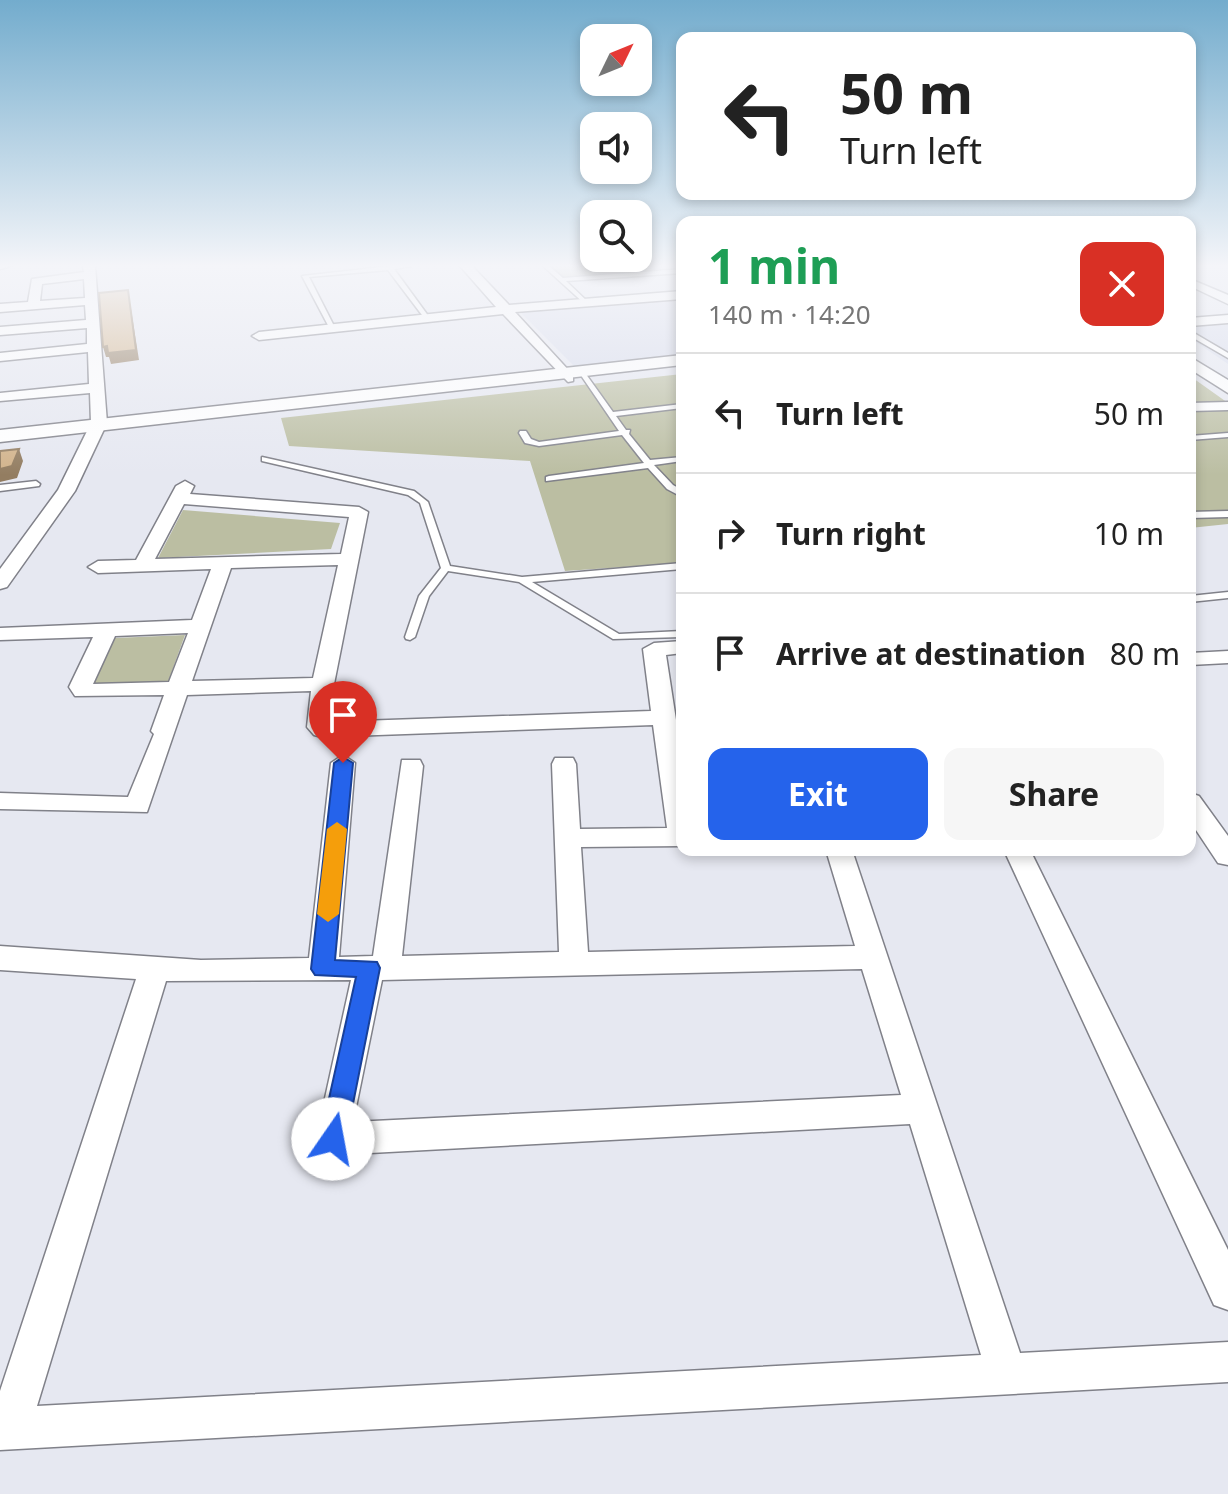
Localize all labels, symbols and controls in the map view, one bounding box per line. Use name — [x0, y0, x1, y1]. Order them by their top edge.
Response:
north arrow — [580, 24, 652, 96]
map controls — [580, 24, 652, 272]
text: 50 m — [840, 54, 973, 130]
icon: left — [708, 64, 812, 168]
button: sound — [580, 112, 652, 184]
text: Turn left — [840, 126, 982, 175]
button: search — [580, 200, 652, 272]
text: 1 min — [708, 233, 840, 298]
button: close — [1080, 242, 1164, 326]
text: 140 m · 14:20 — [708, 296, 871, 332]
icon: left — [708, 391, 752, 435]
text: Turn left — [776, 393, 904, 434]
text: 50 m — [1094, 393, 1164, 434]
icon: right — [708, 511, 752, 555]
text: Turn right — [776, 513, 926, 554]
text: 10 m — [1094, 513, 1164, 554]
icon: arrive — [708, 631, 752, 675]
text: Arrive at destination — [776, 633, 1086, 674]
text: 80 m — [1110, 633, 1180, 674]
pin — [309, 681, 377, 763]
icon: arrive — [321, 693, 365, 737]
button: Exit — [708, 748, 928, 840]
button: Share — [944, 748, 1164, 840]
position arrow — [291, 1097, 375, 1181]

